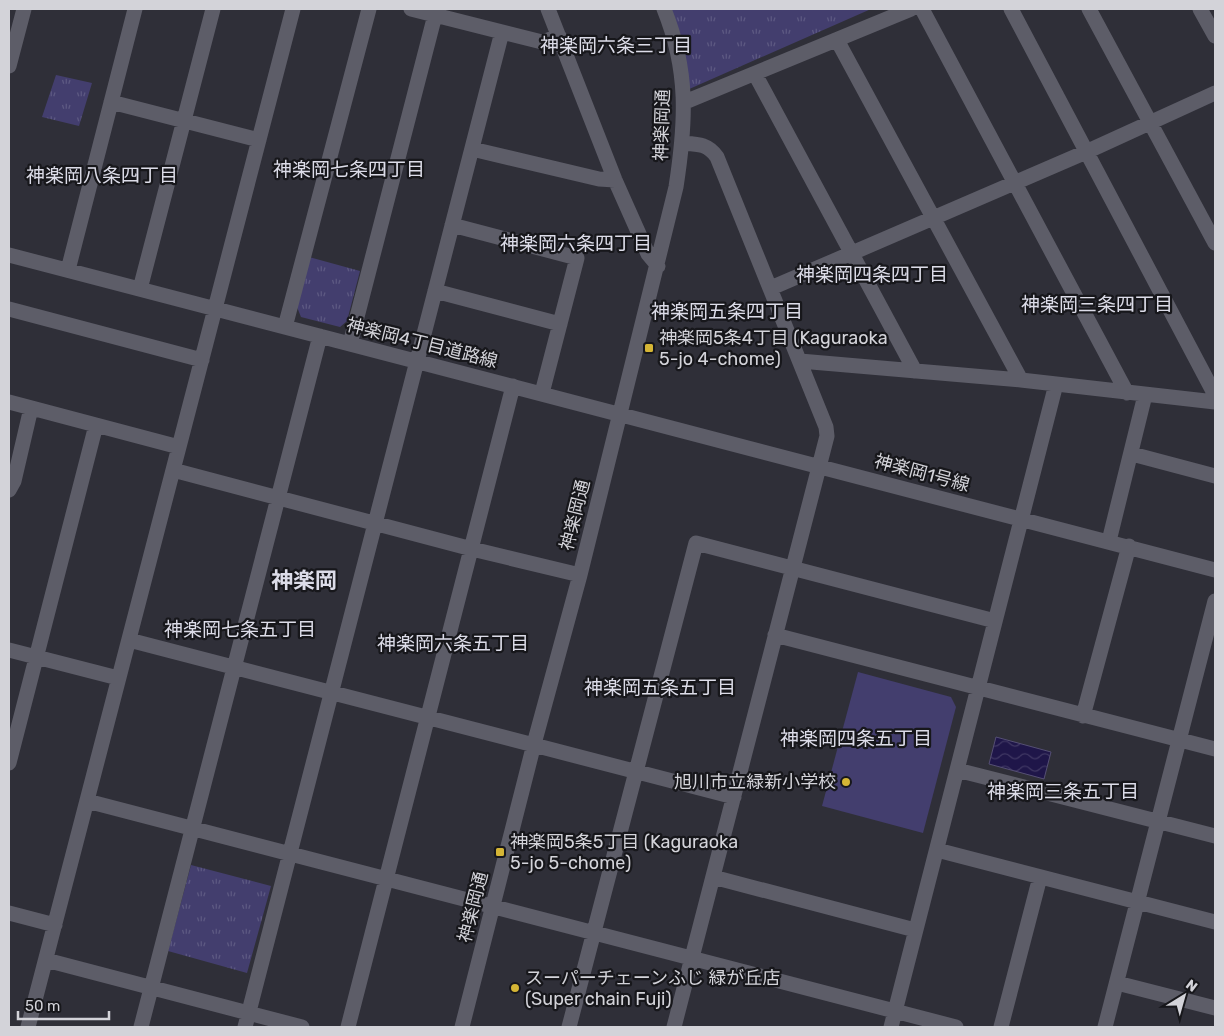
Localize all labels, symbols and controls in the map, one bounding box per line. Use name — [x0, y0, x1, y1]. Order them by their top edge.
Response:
district label: 神楽岡六条三丁目 — [540, 34, 692, 57]
street label: 神楽岡通 — [650, 89, 674, 161]
district label: 神楽岡七条四丁目 — [273, 158, 425, 181]
district label: 神楽岡八条四丁目 — [26, 164, 178, 187]
district label: 神楽岡六条四丁目 — [500, 232, 652, 255]
district label: 神楽岡四条四丁目 — [796, 263, 948, 286]
district label: 神楽岡三条四丁目 — [1021, 293, 1173, 316]
district label: 神楽岡五条四丁目 — [651, 300, 803, 323]
street label: 神楽岡4丁目道路線 — [344, 314, 500, 372]
place label: 神楽岡5条4丁目 (Kaguraoka 5-jo 4-chome) — [659, 327, 888, 370]
marker: 神楽岡5条4丁目 (Kaguraoka 5-jo 4-chome) — [643, 342, 655, 354]
street label: 神楽岡1号線 — [872, 450, 972, 496]
street label: 神楽岡通 — [556, 477, 594, 553]
district label: 神楽岡 — [271, 567, 337, 594]
district label: 神楽岡七条五丁目 — [164, 618, 316, 641]
district label: 神楽岡六条五丁目 — [377, 632, 529, 655]
district label: 神楽岡五条五丁目 — [584, 676, 736, 699]
district label: 神楽岡四条五丁目 — [780, 727, 932, 750]
place label: 旭川市立緑新小学校 — [674, 771, 836, 793]
marker: 旭川市立緑新小学校 — [840, 776, 852, 788]
district label: 神楽岡三条五丁目 — [987, 780, 1139, 803]
place label: 神楽岡5条5丁目 (Kaguraoka 5-jo 5-chome) — [510, 831, 738, 874]
marker: 神楽岡5条5丁目 (Kaguraoka 5-jo 5-chome) — [494, 846, 506, 858]
street label: 神楽岡通 — [454, 869, 492, 945]
place label: スーパーチェーンふじ 緑が丘店 (Super chain Fuji) — [525, 967, 780, 1010]
north arrow — [1159, 971, 1209, 1021]
text: N — [1182, 976, 1201, 996]
marker: スーパーチェーンふじ 緑が丘店 (Super chain Fuji) — [509, 982, 521, 994]
scale bar — [18, 988, 109, 1020]
text: 50 m — [25, 997, 60, 1015]

